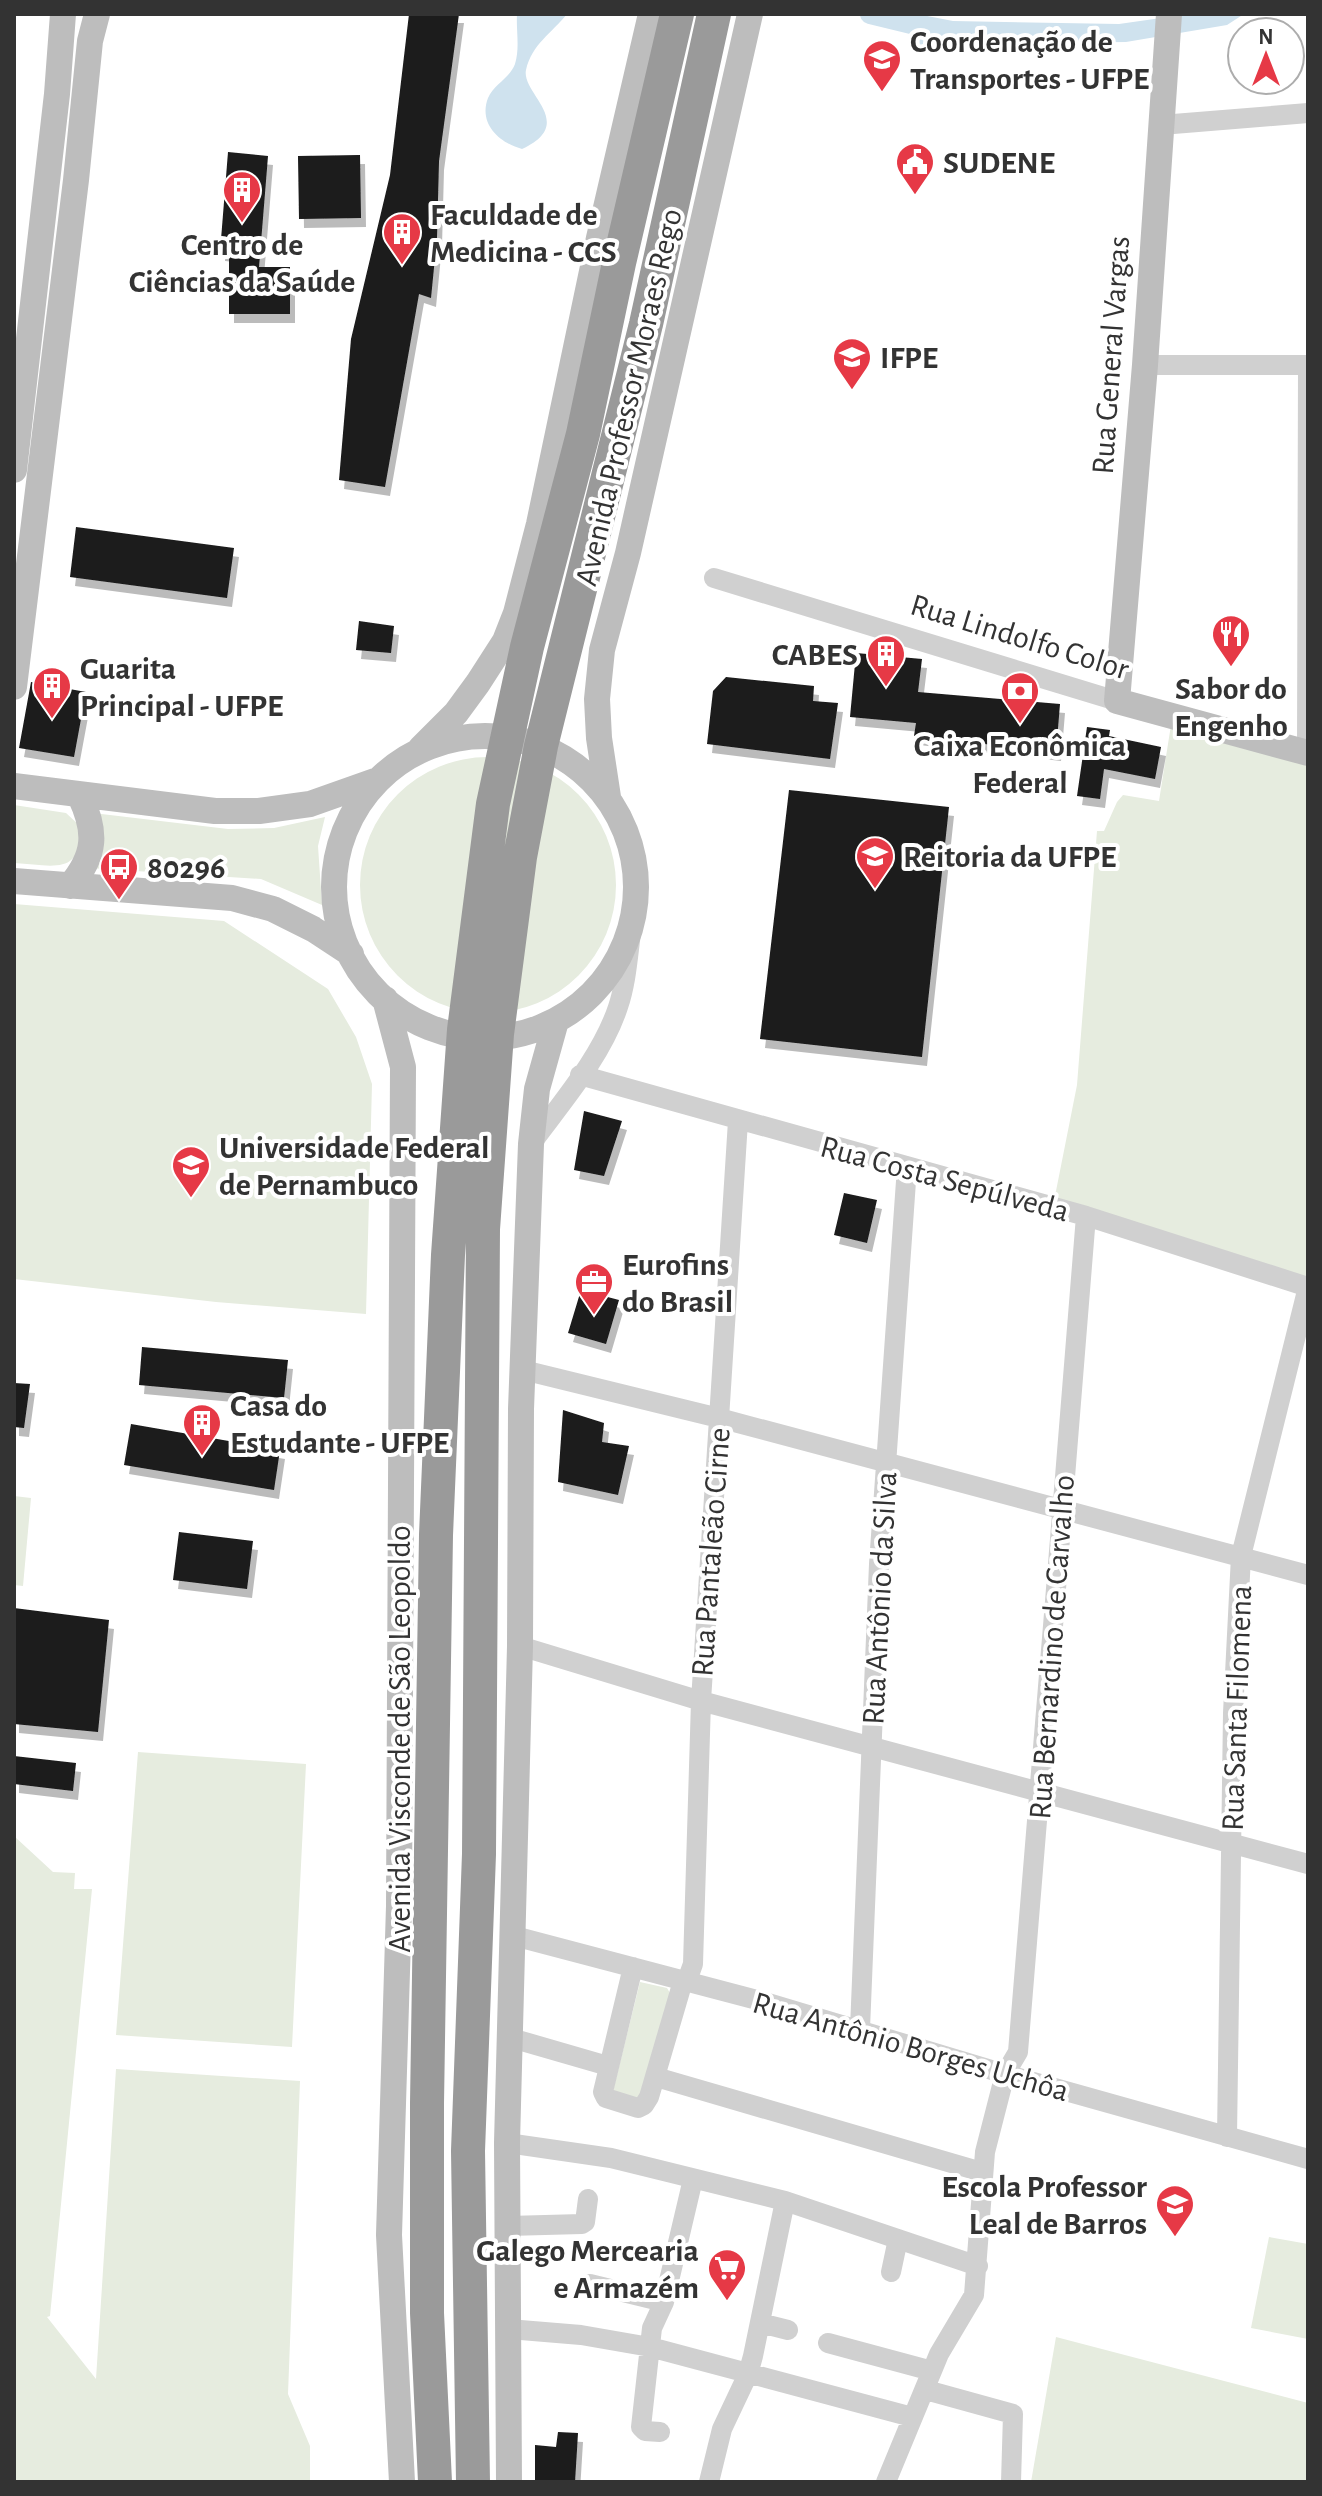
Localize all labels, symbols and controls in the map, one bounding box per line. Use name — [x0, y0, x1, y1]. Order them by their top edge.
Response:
north arrow — [1226, 16, 1306, 96]
place label: Coordenação de Transportes - UFPE — [910, 26, 1149, 95]
text: N — [1258, 26, 1274, 48]
school or university icon: Coordenação de Transportes - UFPE — [861, 38, 903, 93]
public building icon: SUDENE — [894, 141, 936, 196]
place label: SUDENE — [943, 147, 1055, 179]
building icon: Centro de Ciências da Saúde — [221, 169, 263, 224]
place label: Faculdade de Medicina - CCS — [430, 199, 617, 268]
street label: Avenida Professor Moraes Rego — [570, 206, 688, 589]
building icon: Faculdade de Medicina - CCS — [381, 211, 423, 266]
place label: Centro de Ciências da Saúde — [129, 229, 355, 298]
street label: Rua General Vargas — [1087, 235, 1135, 475]
school or university icon: IFPE — [831, 336, 873, 391]
place label: IFPE — [880, 342, 938, 374]
street label: Rua Lindolfo Color — [907, 589, 1133, 686]
restaurant icon: Sabor do Engenho — [1210, 613, 1252, 668]
building icon: CABES — [865, 633, 907, 688]
place label: CABES — [772, 639, 858, 671]
place label: Guarita Principal - UFPE — [80, 653, 283, 722]
building icon: Guarita Principal - UFPE — [31, 665, 73, 720]
bank icon: Caixa Econômica Federal — [999, 670, 1041, 725]
place label: Sabor do Engenho — [1174, 673, 1288, 742]
place label: Caixa Econômica Federal — [914, 730, 1126, 799]
school or university icon: Reitoria da UFPE — [854, 835, 896, 890]
place label: Reitoria da UFPE — [903, 841, 1116, 873]
bus stop icon: 80296 — [98, 846, 140, 901]
place label: 80296 — [147, 852, 225, 884]
street label: Rua Costa Sepúlveda — [817, 1130, 1073, 1228]
place label: Universidade Federal de Pernambuco — [219, 1132, 489, 1201]
school or university icon: Universidade Federal de Pernambuco — [170, 1144, 212, 1199]
place label: Eurofins do Brasil — [622, 1249, 733, 1318]
office icon: Eurofins do Brasil — [573, 1261, 615, 1316]
place label: Casa do Estudante - UFPE — [230, 1390, 449, 1459]
building icon: Casa do Estudante - UFPE — [181, 1402, 223, 1457]
street label: Rua Pantaleão Cirne — [686, 1426, 736, 1678]
street label: Rua Antônio da Silva — [857, 1471, 903, 1726]
street label: Rua Bernardino de Carvalho — [1024, 1474, 1080, 1820]
street label: Avenida Visconde de São Leopoldo — [384, 1525, 416, 1953]
street label: Rua Santa Filomena — [1217, 1585, 1257, 1831]
street label: Rua Antônio Borges Uchôa — [749, 1986, 1072, 2107]
place label: Escola Professor Leal de Barros — [941, 2171, 1147, 2240]
school or university icon: Escola Professor Leal de Barros — [1154, 2183, 1196, 2238]
place label: Galego Mercearia e Armazém — [476, 2235, 699, 2304]
supermarket icon: Galego Mercearia e Armazém — [706, 2247, 748, 2302]

